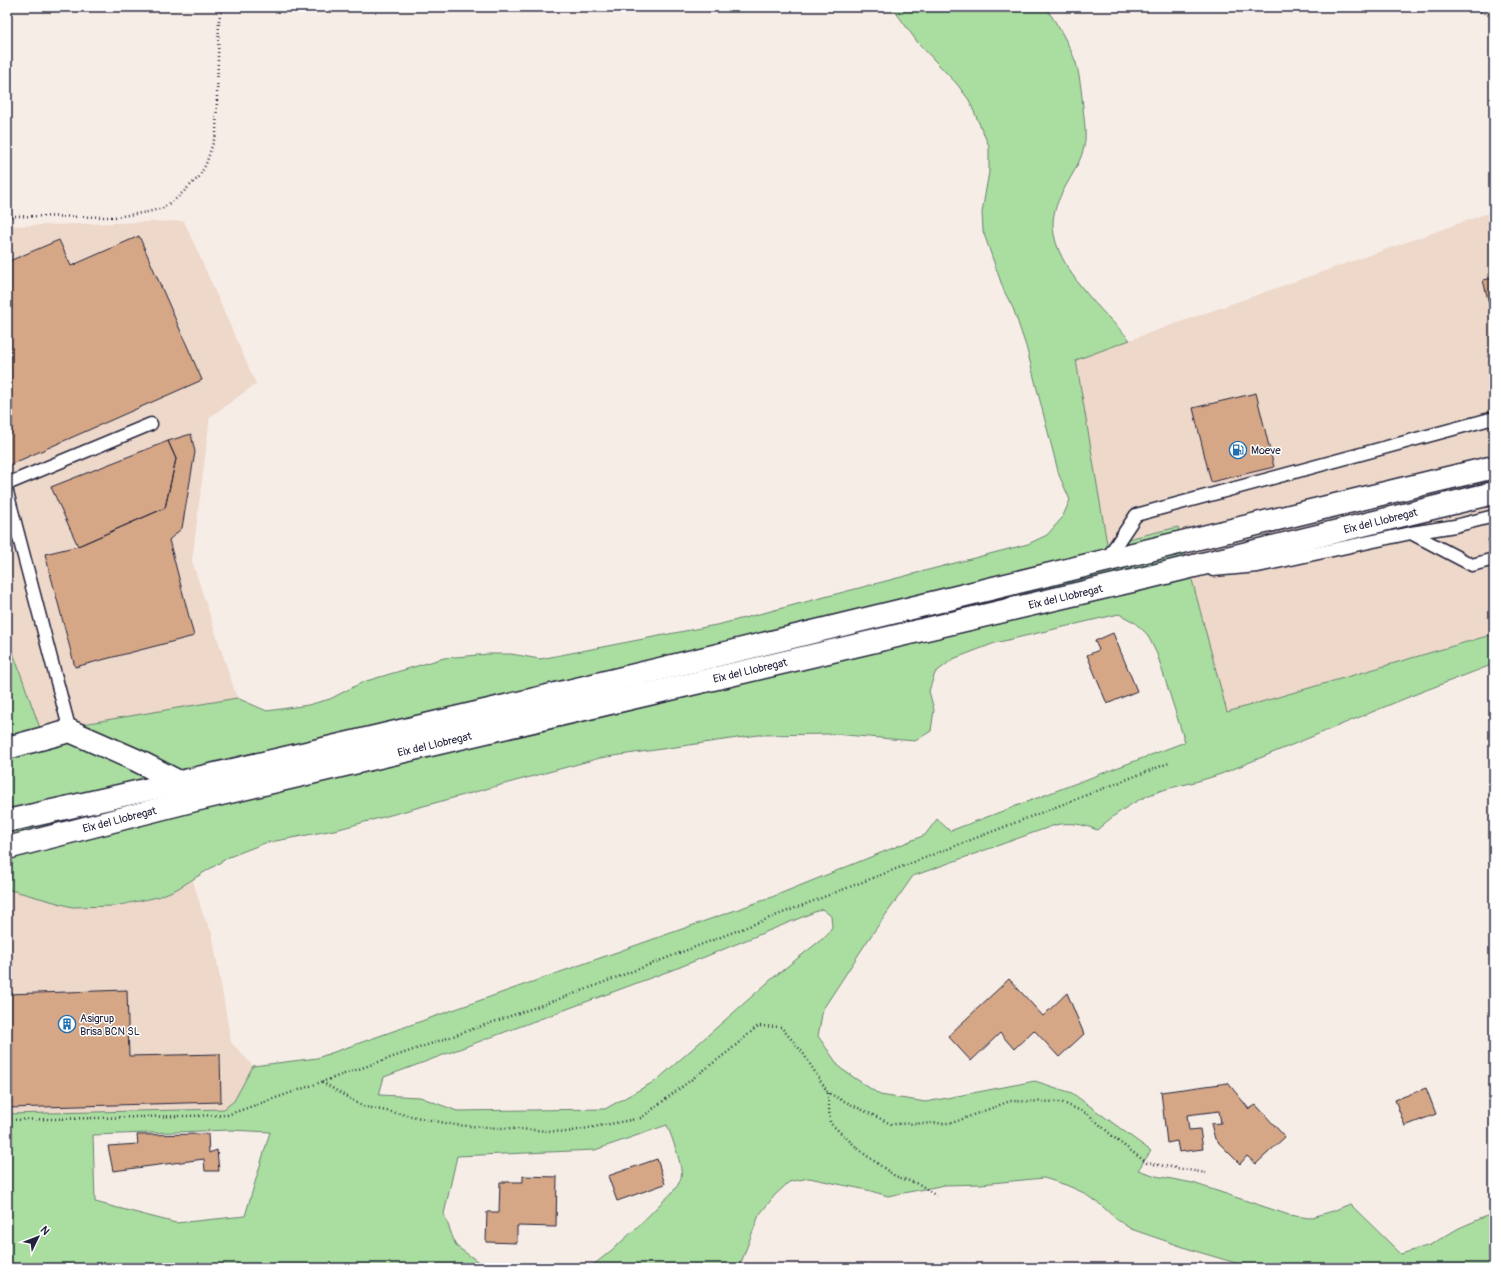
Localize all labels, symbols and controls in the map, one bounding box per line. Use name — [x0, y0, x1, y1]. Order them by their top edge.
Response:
fuel station icon: Moeve — [1228, 440, 1248, 460]
place label: Moeve — [1251, 444, 1281, 457]
street label: Eix del Llobregat — [1342, 505, 1419, 536]
street label: Eix del Llobregat — [1027, 581, 1104, 611]
street label: Eix del Llobregat — [712, 655, 789, 685]
street label: Eix del Llobregat — [396, 729, 473, 759]
street label: Eix del Llobregat — [81, 803, 158, 835]
place label: Asigrup Brisa BCN SL — [80, 1012, 140, 1038]
building icon: Asigrup Brisa BCN SL — [57, 1014, 77, 1034]
north arrow — [18, 1217, 58, 1257]
text: N — [38, 1223, 53, 1238]

